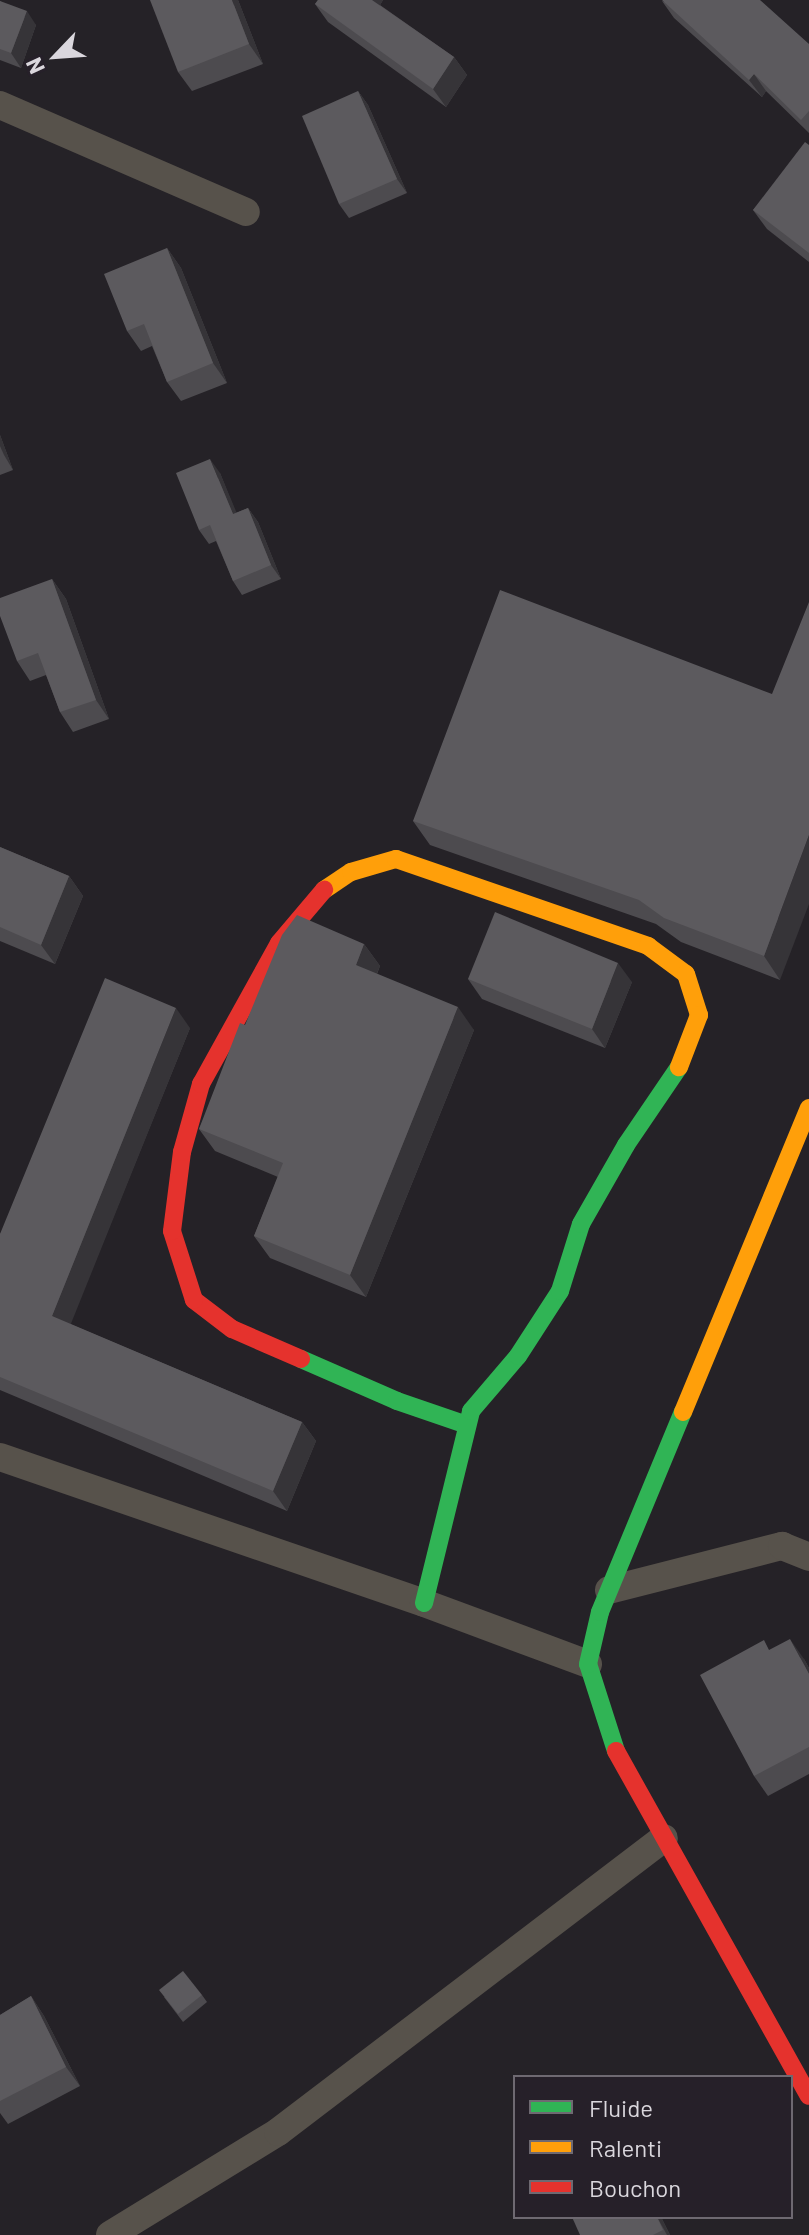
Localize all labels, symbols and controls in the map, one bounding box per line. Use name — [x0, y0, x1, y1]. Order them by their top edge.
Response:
north arrow — [16, 16, 96, 96]
text: N — [19, 54, 49, 78]
legend — [513, 2075, 793, 2219]
text: Fluide — [589, 2093, 653, 2122]
text: Ralenti — [589, 2133, 662, 2162]
text: Bouchon — [589, 2173, 681, 2202]

